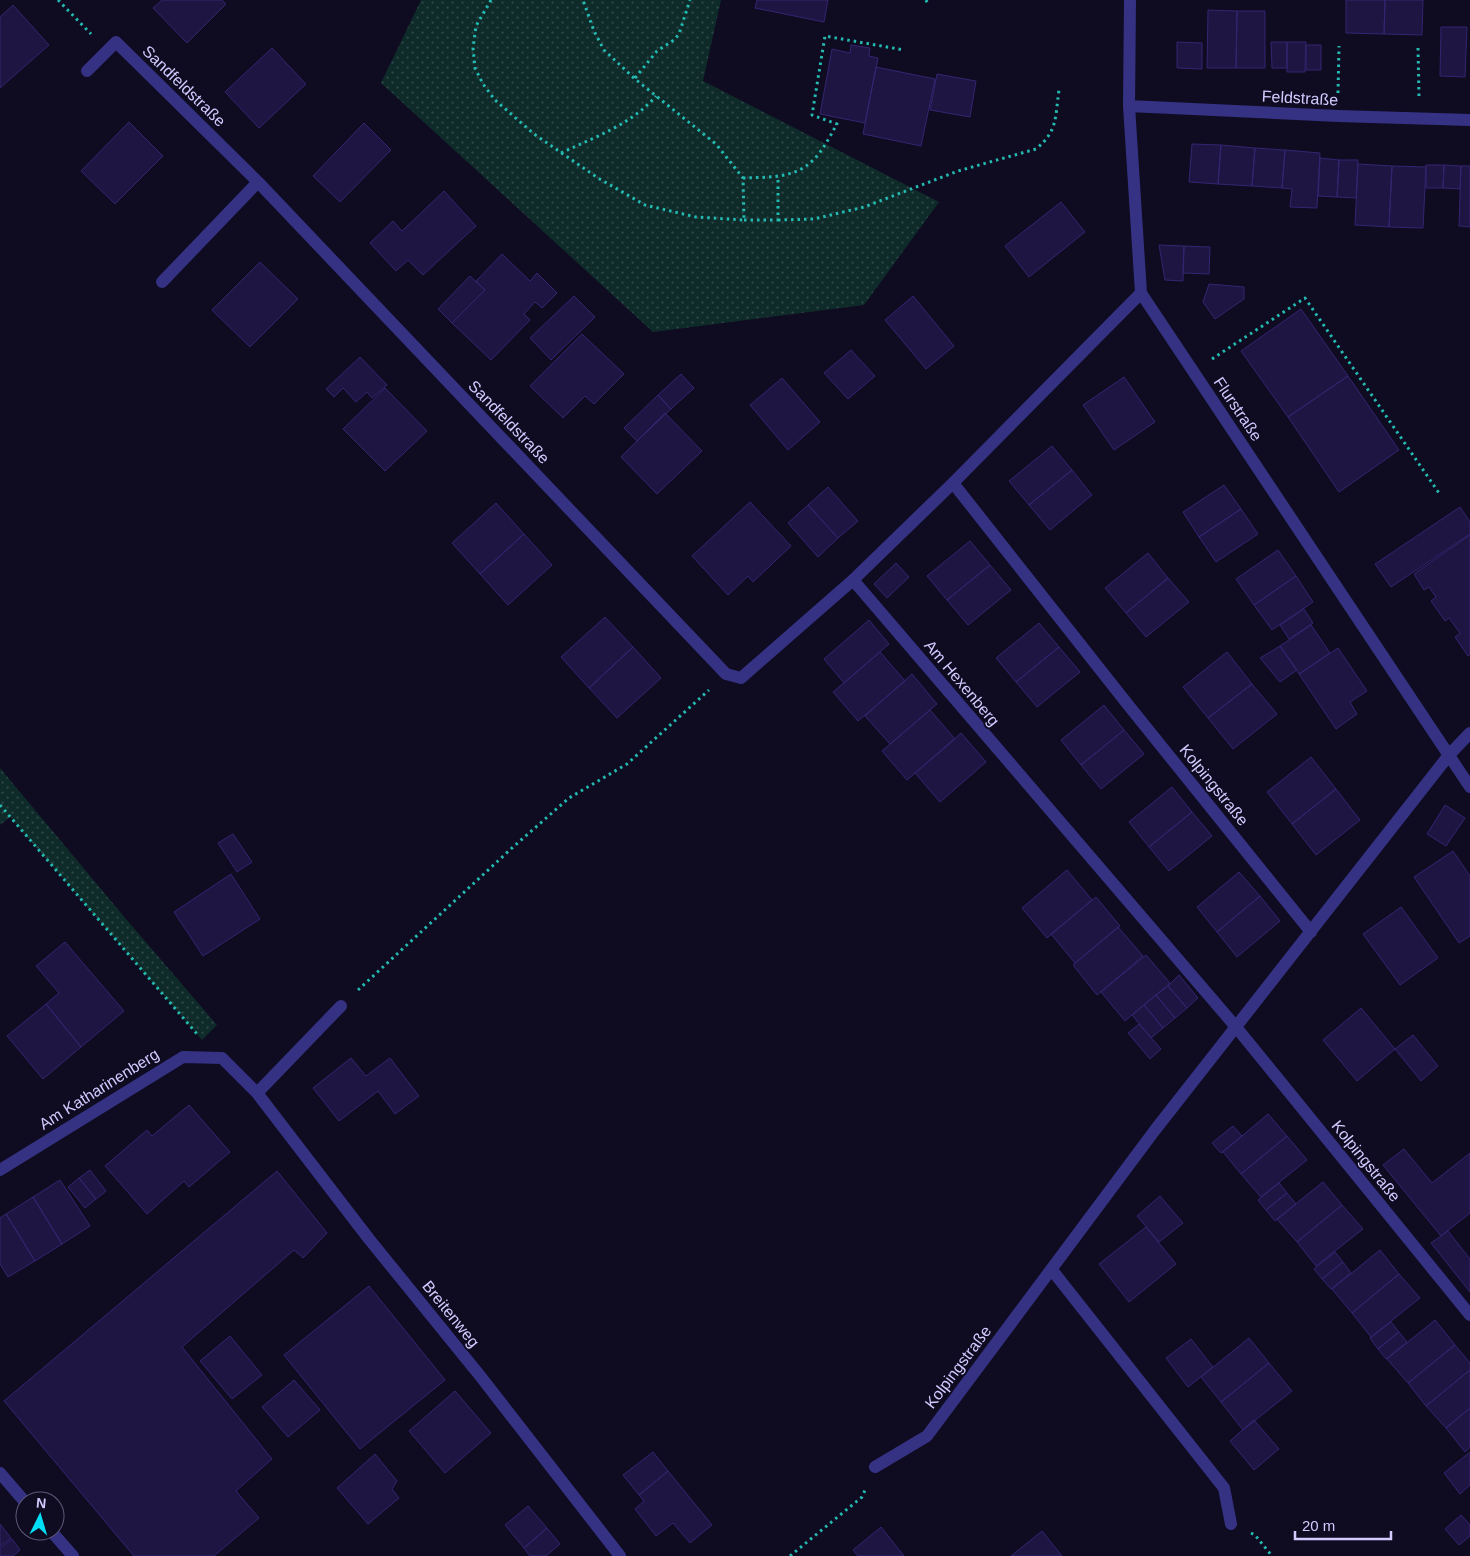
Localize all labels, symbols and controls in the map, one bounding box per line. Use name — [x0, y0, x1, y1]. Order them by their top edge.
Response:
street label: Sandfeldstraße — [139, 42, 229, 130]
street label: Feldstraße — [1261, 88, 1339, 108]
street label: Flurstraße — [1211, 374, 1265, 444]
street label: Sandfeldstraße — [465, 377, 553, 467]
street label: Am Hexenberg — [921, 637, 1003, 729]
street label: Kolpingstraße — [1176, 741, 1252, 829]
street label: Am Katharinenberg — [36, 1045, 162, 1133]
street label: Kolpingstraße — [1328, 1117, 1404, 1205]
street label: Breitenweg — [419, 1278, 483, 1350]
street label: Kolpingstraße — [922, 1322, 995, 1412]
north arrow — [15, 1491, 65, 1541]
text: N — [35, 1495, 47, 1511]
scale bar — [1295, 1508, 1391, 1540]
text: 20 m — [1302, 1517, 1335, 1534]

